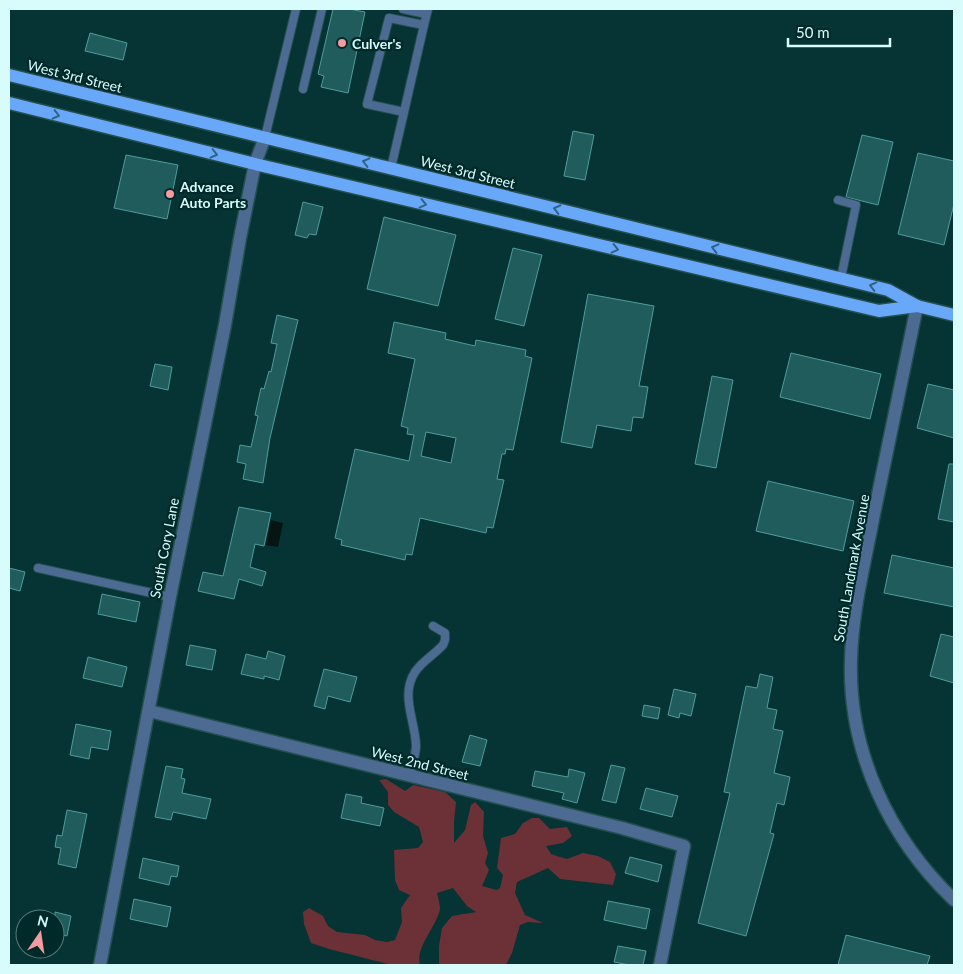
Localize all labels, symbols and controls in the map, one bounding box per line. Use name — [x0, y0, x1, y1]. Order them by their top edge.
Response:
scale bar — [788, 15, 890, 47]
text: 50 m — [796, 23, 830, 41]
place label: Culver's — [352, 35, 401, 52]
marker: Culver's — [336, 37, 348, 49]
street label: West 3rd Street — [26, 56, 124, 96]
one-way arrow — [52, 109, 61, 120]
one-way arrow — [209, 148, 218, 159]
street label: West 3rd Street — [419, 152, 517, 192]
one-way arrow — [361, 157, 370, 168]
place label: Advance Auto Parts — [179, 178, 246, 211]
marker: Advance Auto Parts — [164, 188, 176, 200]
one-way arrow — [419, 198, 428, 209]
one-way arrow — [553, 204, 562, 215]
one-way arrow — [611, 243, 620, 254]
one-way arrow — [711, 243, 720, 254]
one-way arrow — [869, 281, 878, 292]
street label: South Landmark Avenue — [830, 493, 872, 643]
street label: South Cory Lane — [146, 496, 182, 600]
street label: West 2nd Street — [369, 743, 471, 783]
north arrow — [15, 909, 65, 959]
text: N — [36, 911, 50, 930]

